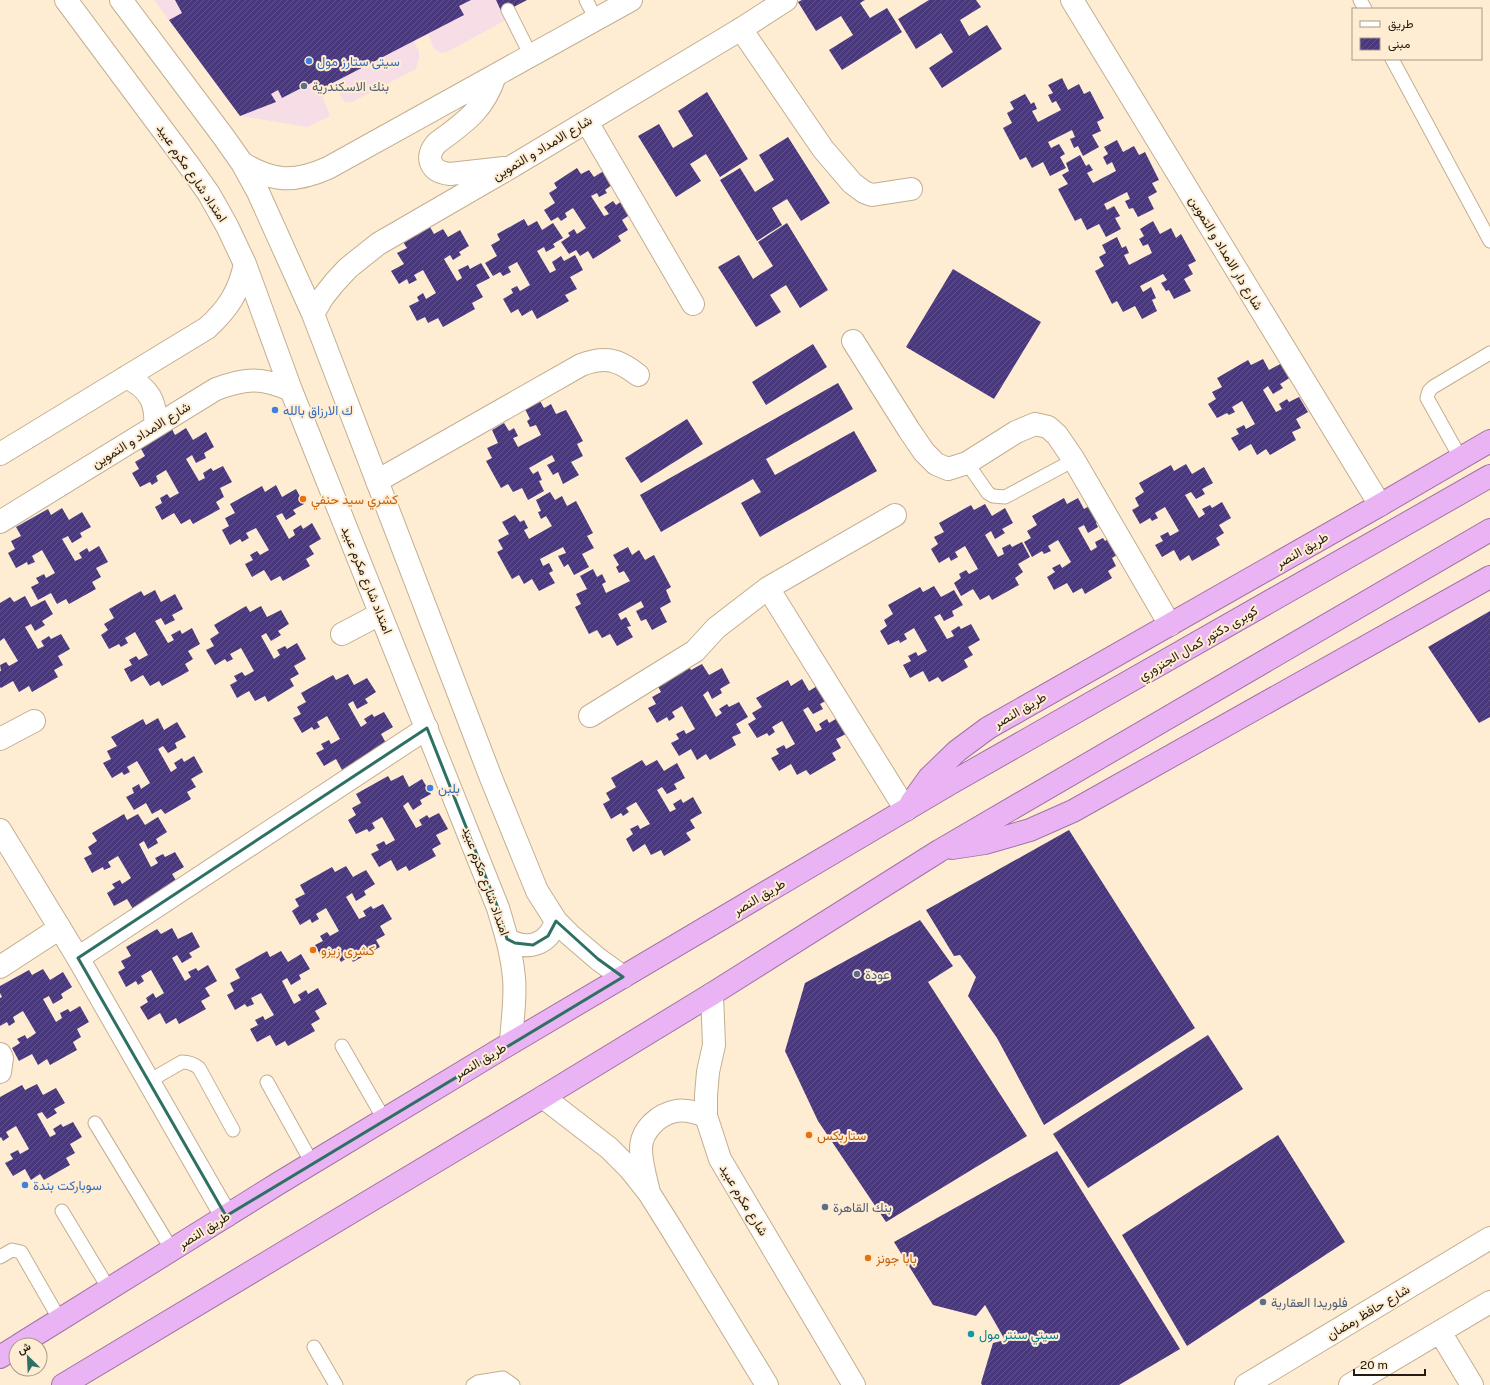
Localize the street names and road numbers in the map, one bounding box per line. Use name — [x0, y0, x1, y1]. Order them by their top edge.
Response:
street label: شارع الامداد و التموين — [490, 112, 596, 185]
street label: امتداد شارع مكرم عبيد — [152, 121, 230, 226]
street label: شارع دار الامداد و التموين — [1184, 193, 1266, 314]
street label: شارع الامداد و التموين — [89, 399, 194, 473]
street label: امتداد شارع مكرم عبيد — [337, 524, 395, 637]
street label: طريق النصر — [1272, 529, 1331, 572]
street label: كوبرى دكتور كمال الجنزوري — [1136, 603, 1262, 686]
street label: طريق النصر — [990, 689, 1049, 732]
street label: امتداد شارع مكرم عبيد — [457, 825, 513, 938]
street label: طريق النصر — [729, 876, 788, 920]
street label: طريق النصر — [450, 1040, 509, 1084]
street label: شارع مكرم عبيد — [715, 1162, 771, 1239]
street label: طريق النصر — [175, 1208, 233, 1253]
street label: شارع حافظ رمضان — [1324, 1281, 1413, 1344]

